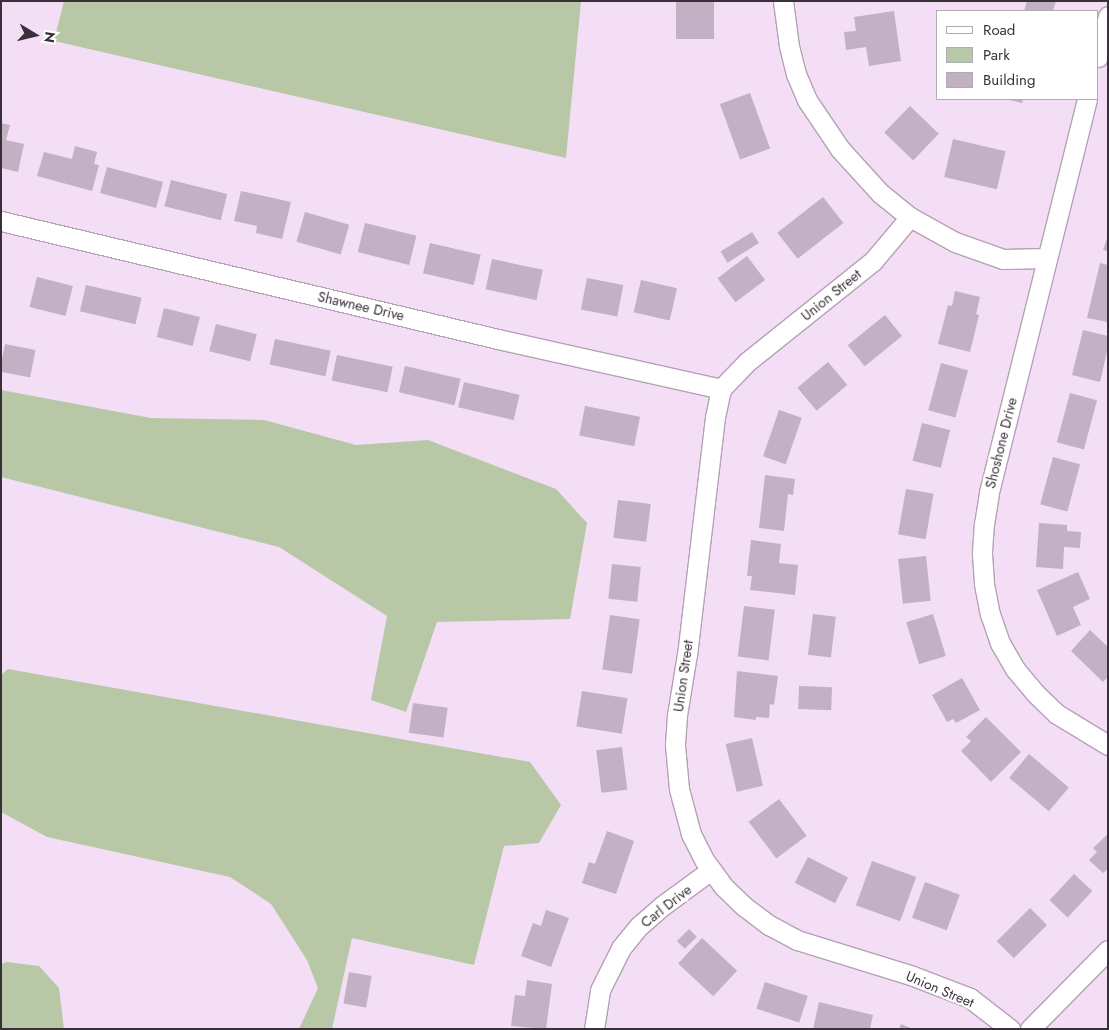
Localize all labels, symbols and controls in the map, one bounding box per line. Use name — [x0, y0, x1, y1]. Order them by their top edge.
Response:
north arrow — [10, 10, 60, 60]
legend — [936, 10, 1099, 100]
text: Road — [983, 19, 1015, 41]
text: N — [39, 30, 61, 44]
text: Park — [983, 44, 1010, 66]
text: Building — [983, 69, 1035, 91]
street label: Union Street — [798, 266, 864, 324]
street label: Shawnee Drive — [316, 288, 406, 324]
street label: Shoshone Drive — [982, 396, 1020, 490]
street label: Union Street — [670, 639, 696, 713]
street label: Carl Drive — [637, 881, 695, 931]
street label: Union Street — [903, 967, 977, 1011]

